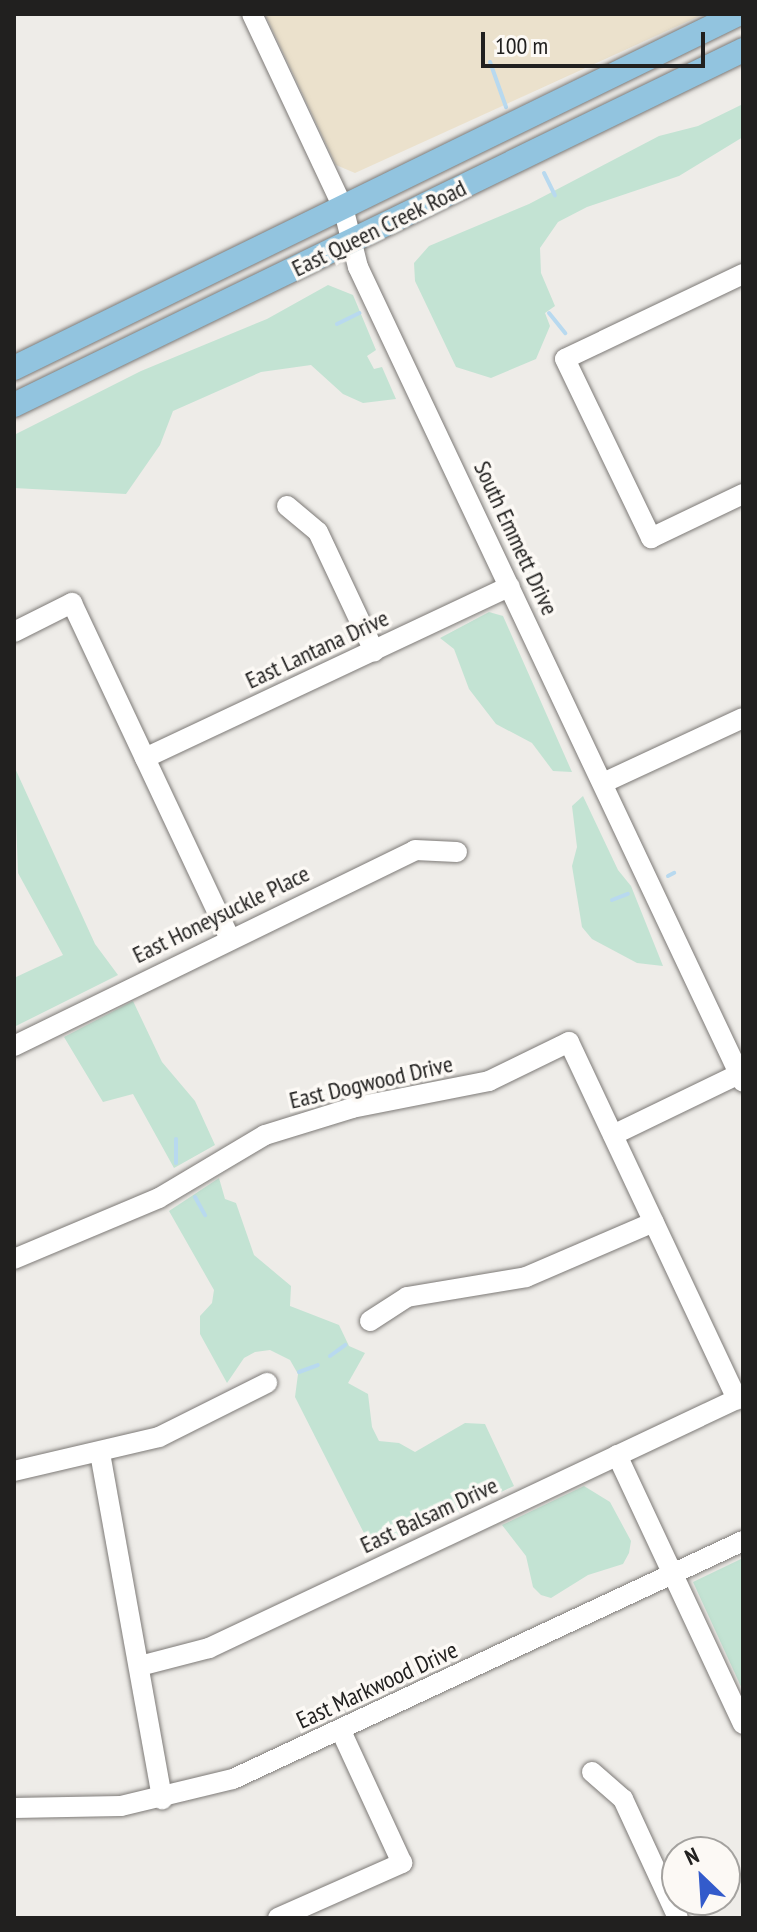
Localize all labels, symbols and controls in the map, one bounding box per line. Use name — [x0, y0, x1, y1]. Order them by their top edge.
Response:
scale bar — [485, 16, 709, 66]
text: 100 m — [495, 30, 548, 61]
street label: East Queen Creek Road — [287, 173, 471, 283]
street label: South Emmett Drive — [468, 456, 564, 620]
street label: East Lantana Drive — [241, 603, 393, 695]
street label: East Honeysuckle Place — [128, 859, 314, 969]
street label: East Dogwood Drive — [286, 1049, 456, 1115]
street label: East Balsam Drive — [356, 1471, 502, 1559]
street label: East Markwood Drive — [292, 1635, 462, 1735]
north arrow — [661, 1836, 741, 1916]
text: N — [680, 1841, 703, 1871]

